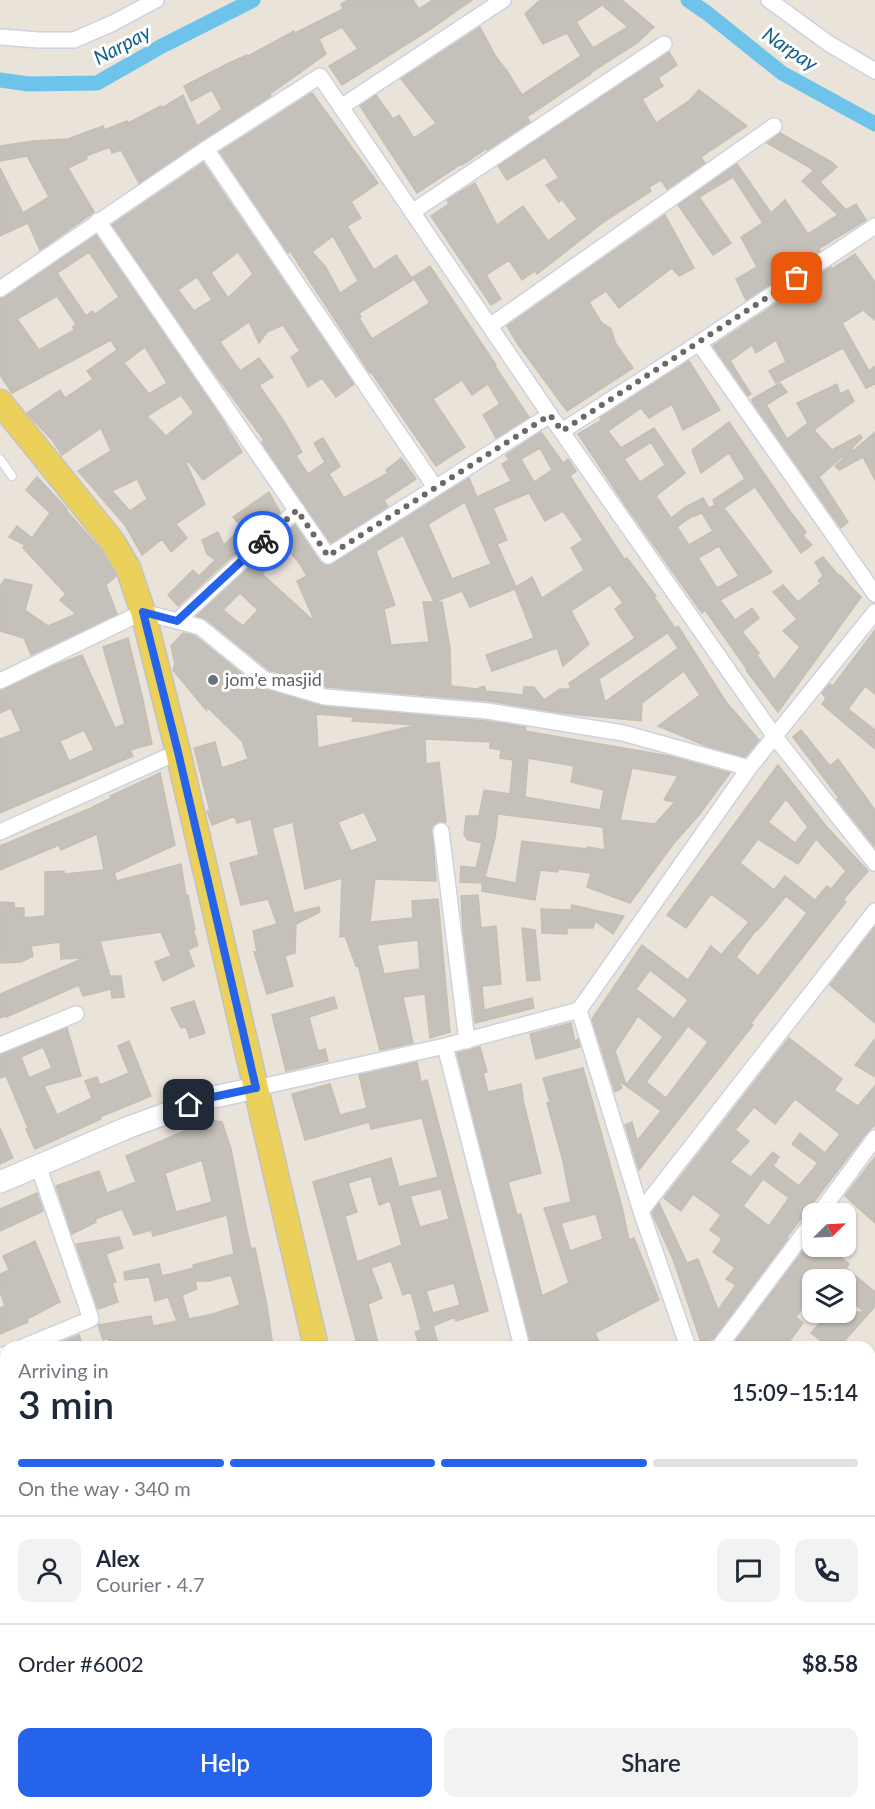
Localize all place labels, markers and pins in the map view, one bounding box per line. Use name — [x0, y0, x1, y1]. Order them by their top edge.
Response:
pin — [771, 252, 822, 303]
place label: jom'e masjid — [224, 668, 322, 690]
marker: jom'e masjid — [206, 673, 220, 687]
pin — [163, 1079, 214, 1130]

